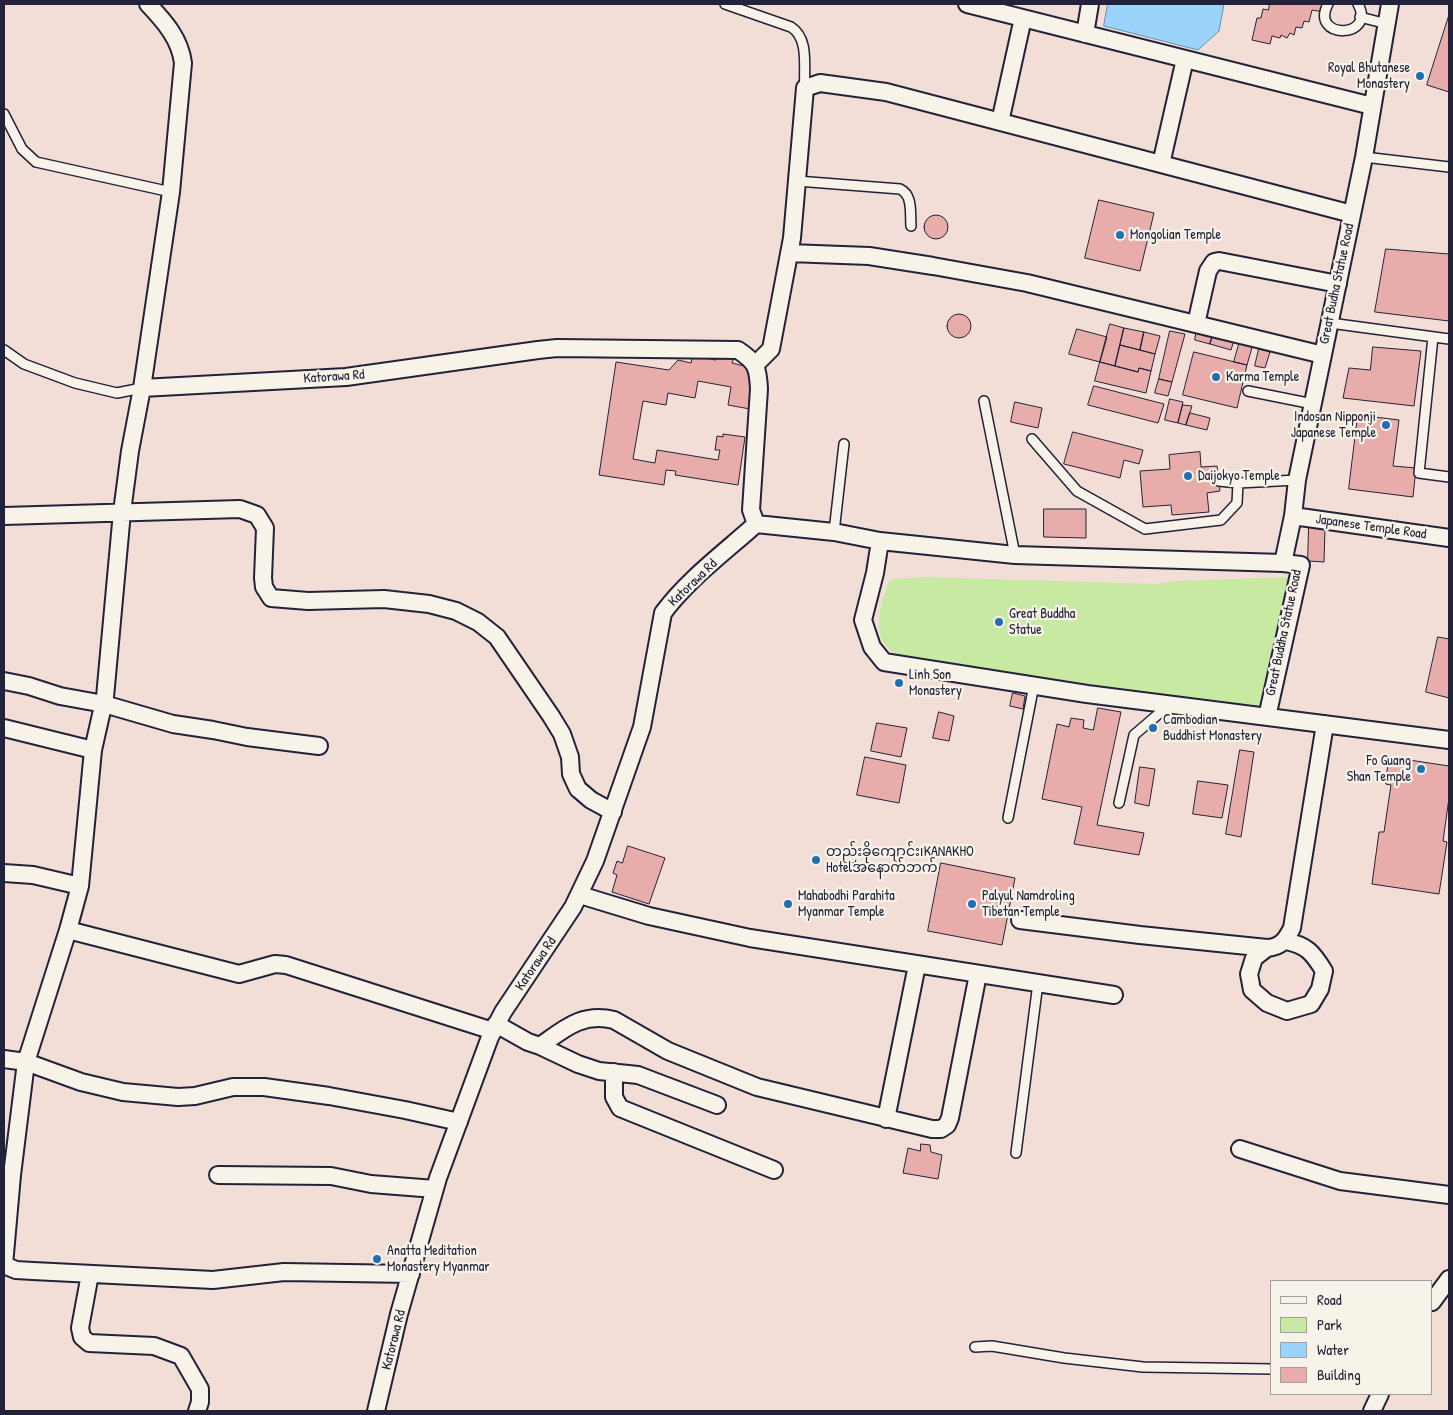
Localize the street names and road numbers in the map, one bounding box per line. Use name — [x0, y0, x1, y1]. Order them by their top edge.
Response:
street label: Great Budha Statue Road — [1316, 222, 1358, 346]
street label: Katorawa Rd — [303, 366, 365, 388]
street label: Japanese Temple Road — [1315, 511, 1427, 543]
street label: Katorawa Rd — [665, 556, 721, 610]
street label: Great Buddha Statue Road — [1262, 569, 1306, 697]
street label: Katorawa Rd — [512, 934, 560, 994]
street label: Katorawa Rd — [378, 1308, 410, 1372]

